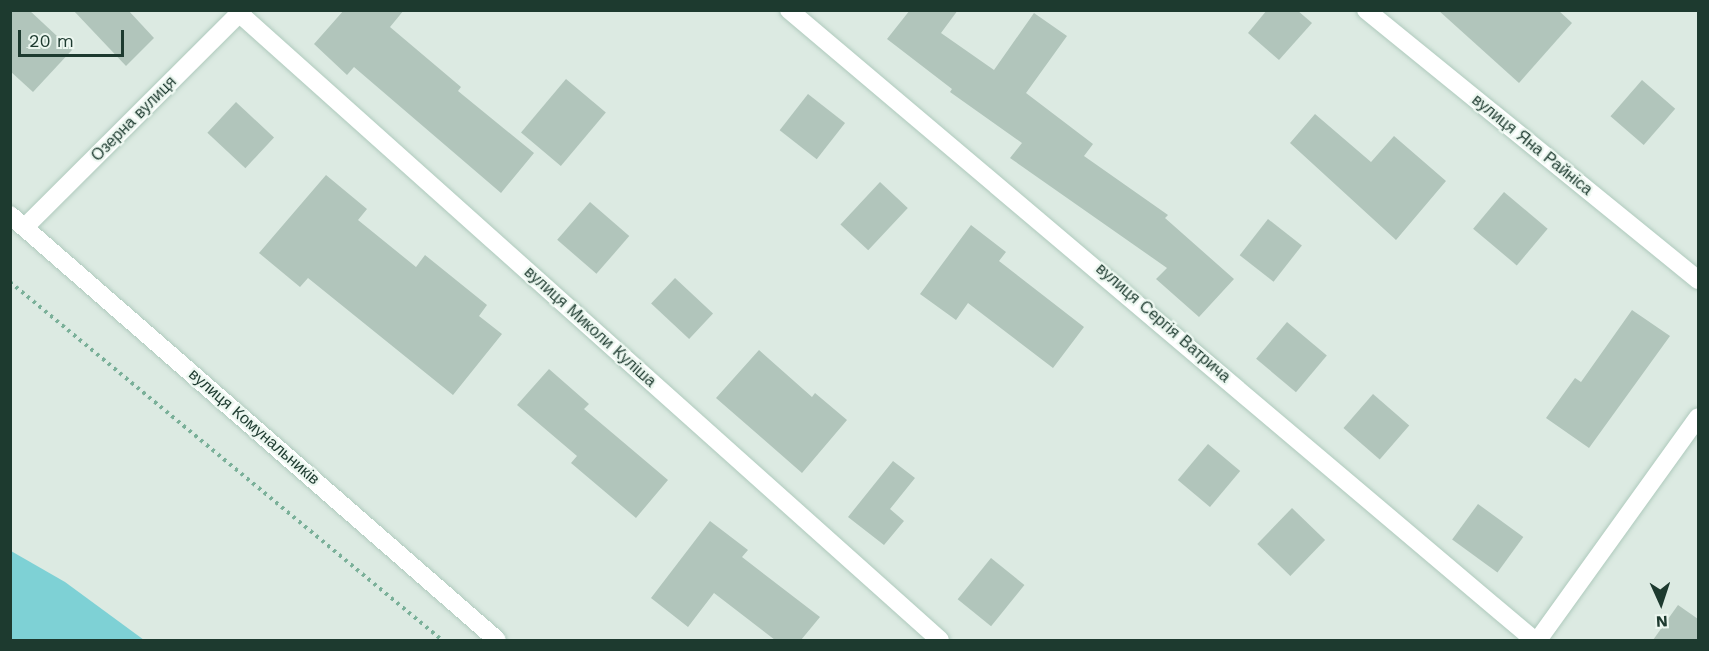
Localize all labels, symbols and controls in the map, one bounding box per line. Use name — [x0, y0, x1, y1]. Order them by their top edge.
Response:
scale bar — [21, 18, 128, 56]
text: 20 m — [29, 30, 74, 51]
street label: Озерна вулиця — [87, 72, 181, 166]
street label: вулиця Яна Райніса — [1468, 91, 1596, 199]
street label: вулиця Сергія Ватрича — [1092, 259, 1234, 387]
street label: вулиця Миколи Куліша — [520, 263, 660, 391]
street label: вулиця Комунальників — [185, 365, 323, 489]
north arrow — [1631, 573, 1691, 633]
text: N — [1656, 612, 1668, 631]

